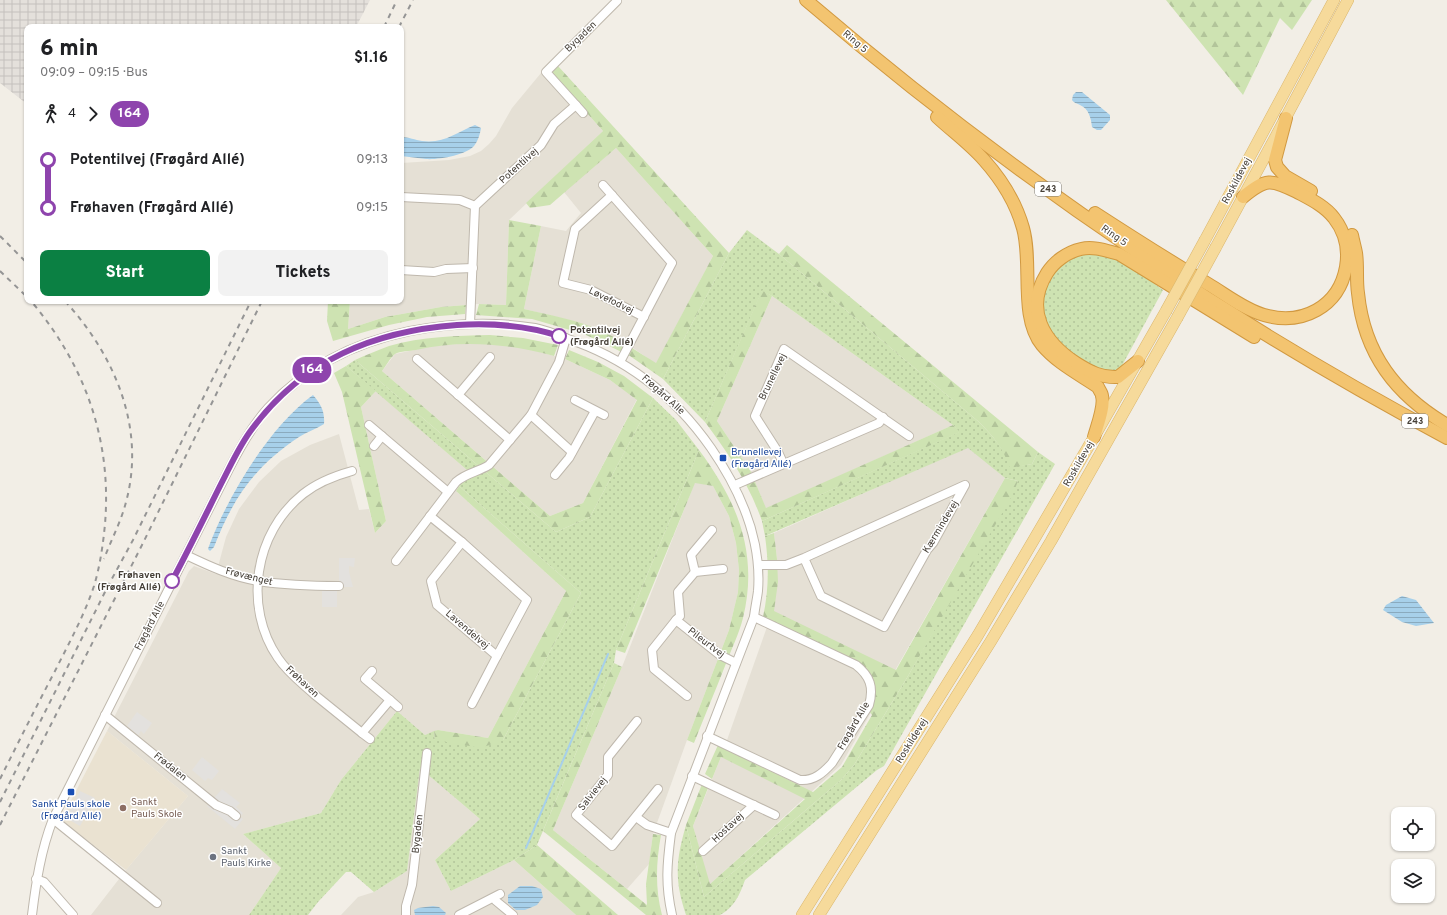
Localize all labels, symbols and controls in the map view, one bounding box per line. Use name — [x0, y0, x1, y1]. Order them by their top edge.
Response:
street label: Bygaden — [562, 19, 600, 55]
street label: Ring 5 — [840, 28, 870, 56]
text: 6 min — [40, 36, 98, 63]
text: $1.16 — [354, 49, 388, 68]
text: 09:09 – 09:15 · Bus — [40, 65, 148, 81]
icon: walk — [40, 103, 62, 125]
icon: forward — [82, 103, 104, 125]
text: 164 — [118, 105, 141, 122]
text: 4 — [68, 106, 76, 122]
street label: Potentilvej — [497, 145, 541, 187]
text: Potentilvej (Frøgård Allé) — [70, 151, 245, 170]
text: 09:13 — [356, 152, 388, 168]
street label: Roskildevej — [1219, 156, 1255, 206]
road number: 243 — [1035, 182, 1061, 196]
text: Frøhaven (Frøgård Allé) — [70, 199, 234, 218]
text: 09:15 — [356, 200, 388, 216]
street label: Ring 5 — [1098, 222, 1130, 250]
button: Start — [40, 250, 210, 296]
button: Tickets — [218, 250, 388, 296]
street label: Løvefodvej — [586, 284, 636, 318]
place label: Potentilvej (Frøgård Allé) — [570, 324, 634, 349]
marker: Potentilvej (Frøgård Allé) — [551, 328, 567, 344]
street label: Brunellevej — [756, 351, 790, 403]
line badge: 164 — [289, 357, 335, 383]
text: 164 — [300, 361, 324, 378]
street label: Frøgård Alle — [639, 372, 687, 418]
road number: 243 — [1402, 414, 1428, 428]
street label: Roskildevej — [1061, 439, 1097, 489]
place label: Brunellevej (Frøgård Allé) — [731, 446, 792, 471]
marker: Brunellevej (Frøgård Allé) — [718, 453, 728, 463]
street label: Kærmindevej — [920, 498, 962, 556]
street label: Frøvænget — [224, 565, 274, 589]
place label: Frøhaven (Frøgård Allé) — [97, 569, 161, 594]
marker: Frøhaven (Frøgård Allé) — [164, 573, 180, 589]
street label: Frøgård Alle — [132, 599, 168, 653]
street label: Lavendelvej — [442, 607, 492, 653]
street label: Pileurtvej — [685, 625, 727, 661]
street label: Frøhaven — [282, 663, 322, 701]
street label: Frøgård Alle — [835, 699, 873, 753]
street label: Roskildevej — [893, 716, 931, 766]
street label: Frødalen — [151, 750, 189, 784]
street label: Salvievej — [576, 774, 610, 814]
marker: Sankt Pauls skole (Frøgård Allé) — [66, 787, 76, 797]
place label: Sankt Pauls Skole — [131, 796, 182, 821]
place label: Sankt Pauls skole (Frøgård Allé) — [32, 798, 110, 823]
marker: Sankt Pauls Skole — [118, 803, 128, 813]
map controls — [1391, 807, 1435, 903]
button: locate — [1391, 807, 1435, 851]
street label: Hostavej — [709, 810, 747, 846]
street label: Bygaden — [409, 814, 427, 854]
place label: Sankt Pauls Kirke — [221, 845, 271, 870]
marker: Sankt Pauls Kirke — [208, 852, 218, 862]
button: layers — [1391, 859, 1435, 903]

